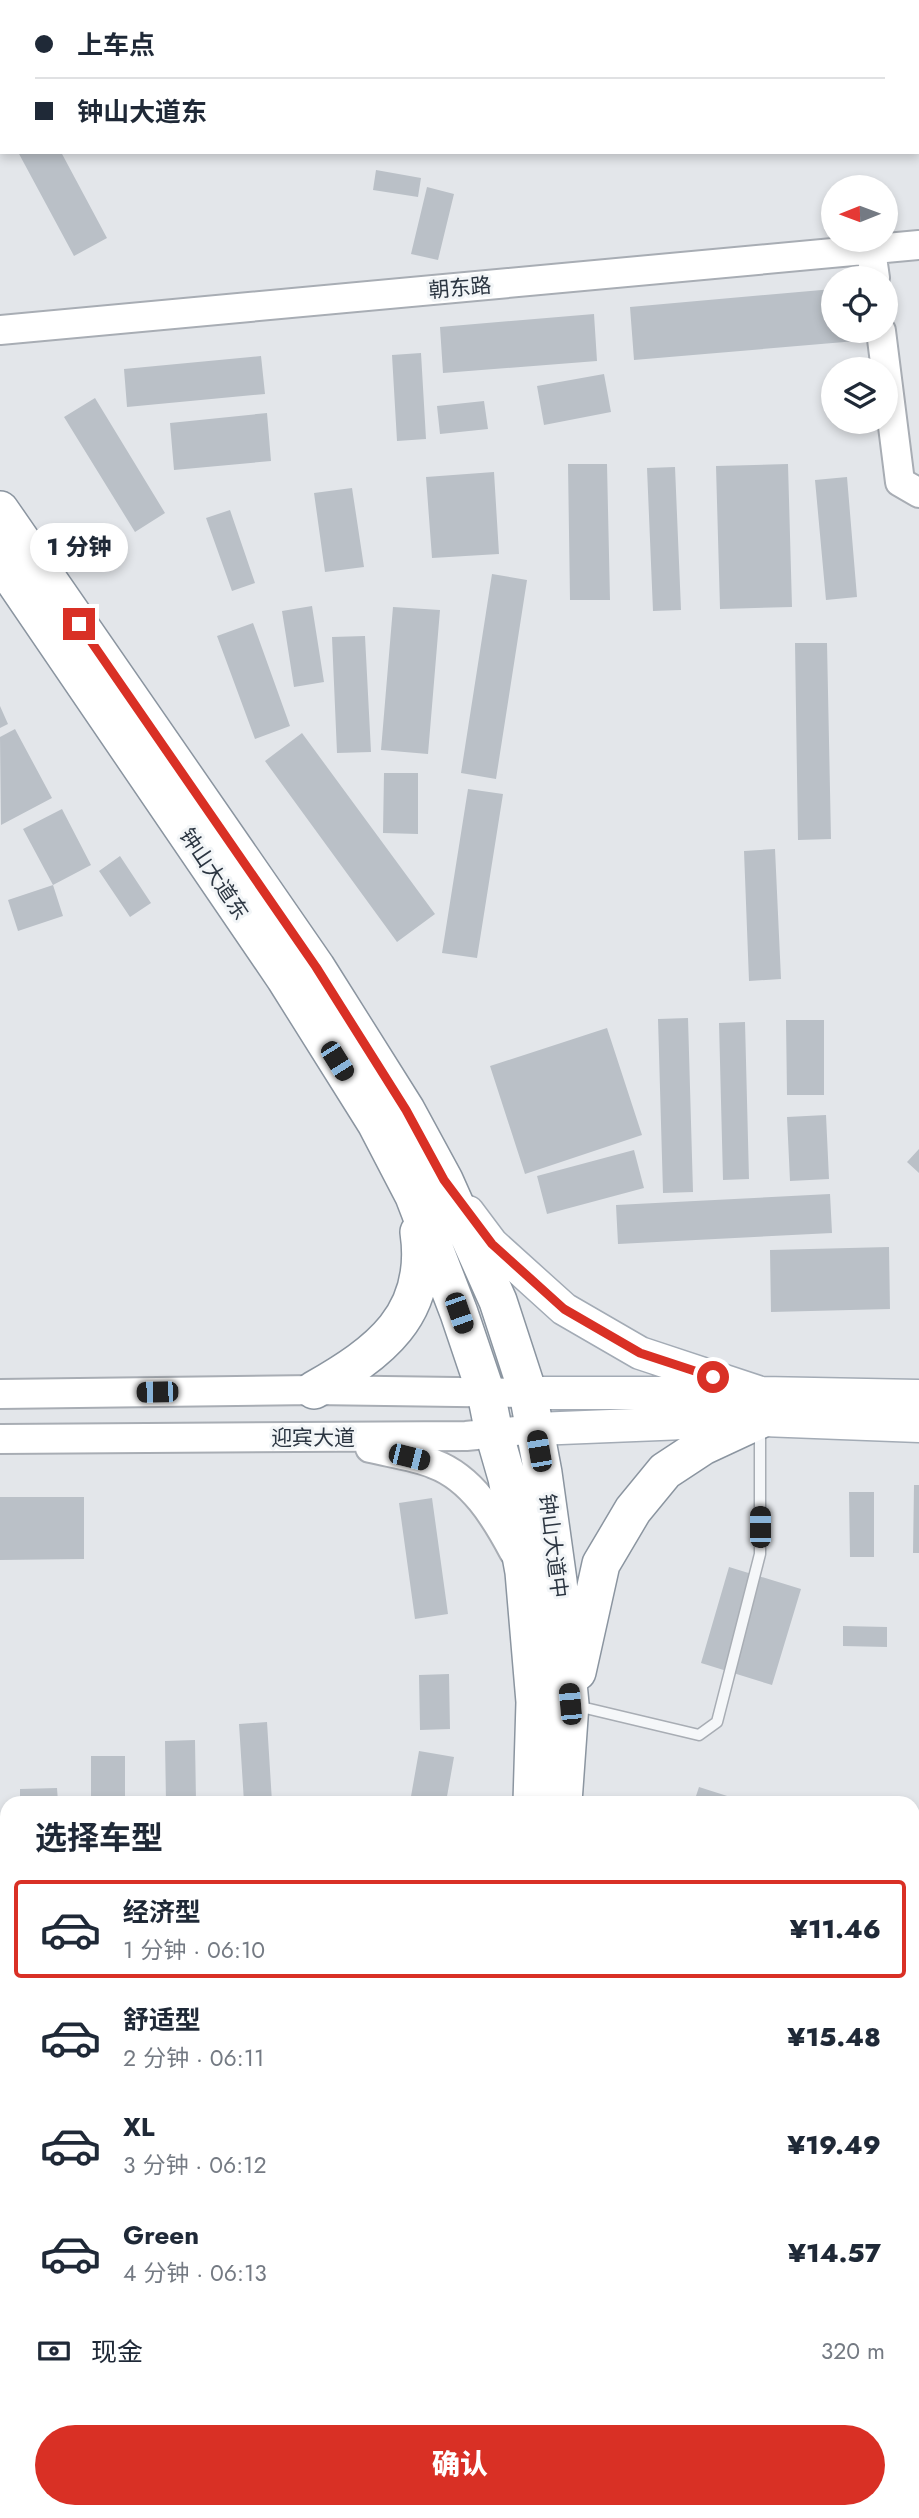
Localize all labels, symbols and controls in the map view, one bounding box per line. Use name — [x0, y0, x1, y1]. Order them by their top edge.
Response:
text: 上车点 — [77, 26, 155, 64]
text: 钟山大道东 — [77, 93, 207, 131]
north arrow — [821, 175, 898, 252]
map controls — [821, 175, 898, 434]
button: locate — [821, 266, 898, 343]
street label: 朝东路 — [427, 270, 493, 306]
button: layers — [821, 357, 898, 434]
callout: 1 分钟 — [30, 522, 128, 572]
text: 1 分钟 — [46, 530, 112, 564]
route end — [63, 608, 95, 640]
street label: 钟山大道东 — [172, 822, 256, 926]
car — [317, 1038, 358, 1084]
car — [443, 1290, 476, 1336]
route start — [697, 1361, 729, 1393]
car — [136, 1381, 179, 1403]
street label: 迎宾大道 — [271, 1423, 355, 1453]
car — [526, 1428, 553, 1474]
car — [387, 1442, 432, 1472]
street label: 钟山大道中 — [532, 1492, 574, 1600]
car — [750, 1506, 771, 1548]
car — [558, 1682, 583, 1726]
text: 选择车型 — [35, 1815, 163, 1861]
text: 经济型 — [123, 1893, 201, 1931]
icon: car — [39, 1898, 102, 1961]
text: ¥11.46 — [790, 1910, 881, 1948]
text: 1 分钟 · 06:10 — [123, 1933, 265, 1967]
text: 舒适型 — [123, 2001, 201, 2039]
icon: car — [39, 2006, 102, 2069]
text: ¥15.48 — [787, 2018, 881, 2056]
text: 2 分钟 · 06:11 — [123, 2041, 264, 2075]
text: XL — [123, 2108, 155, 2146]
icon: car — [39, 2114, 102, 2177]
text: ¥19.49 — [787, 2126, 881, 2164]
text: 3 分钟 · 06:12 — [123, 2148, 267, 2182]
text: Green — [123, 2216, 199, 2254]
icon: car — [39, 2222, 102, 2285]
text: ¥14.57 — [788, 2234, 881, 2272]
text: 4 分钟 · 06:13 — [123, 2256, 267, 2290]
icon: cash — [35, 2332, 73, 2370]
text: 现金 — [91, 2333, 143, 2371]
text: 320 m — [821, 2334, 885, 2368]
button: 确认 — [35, 2425, 885, 2505]

